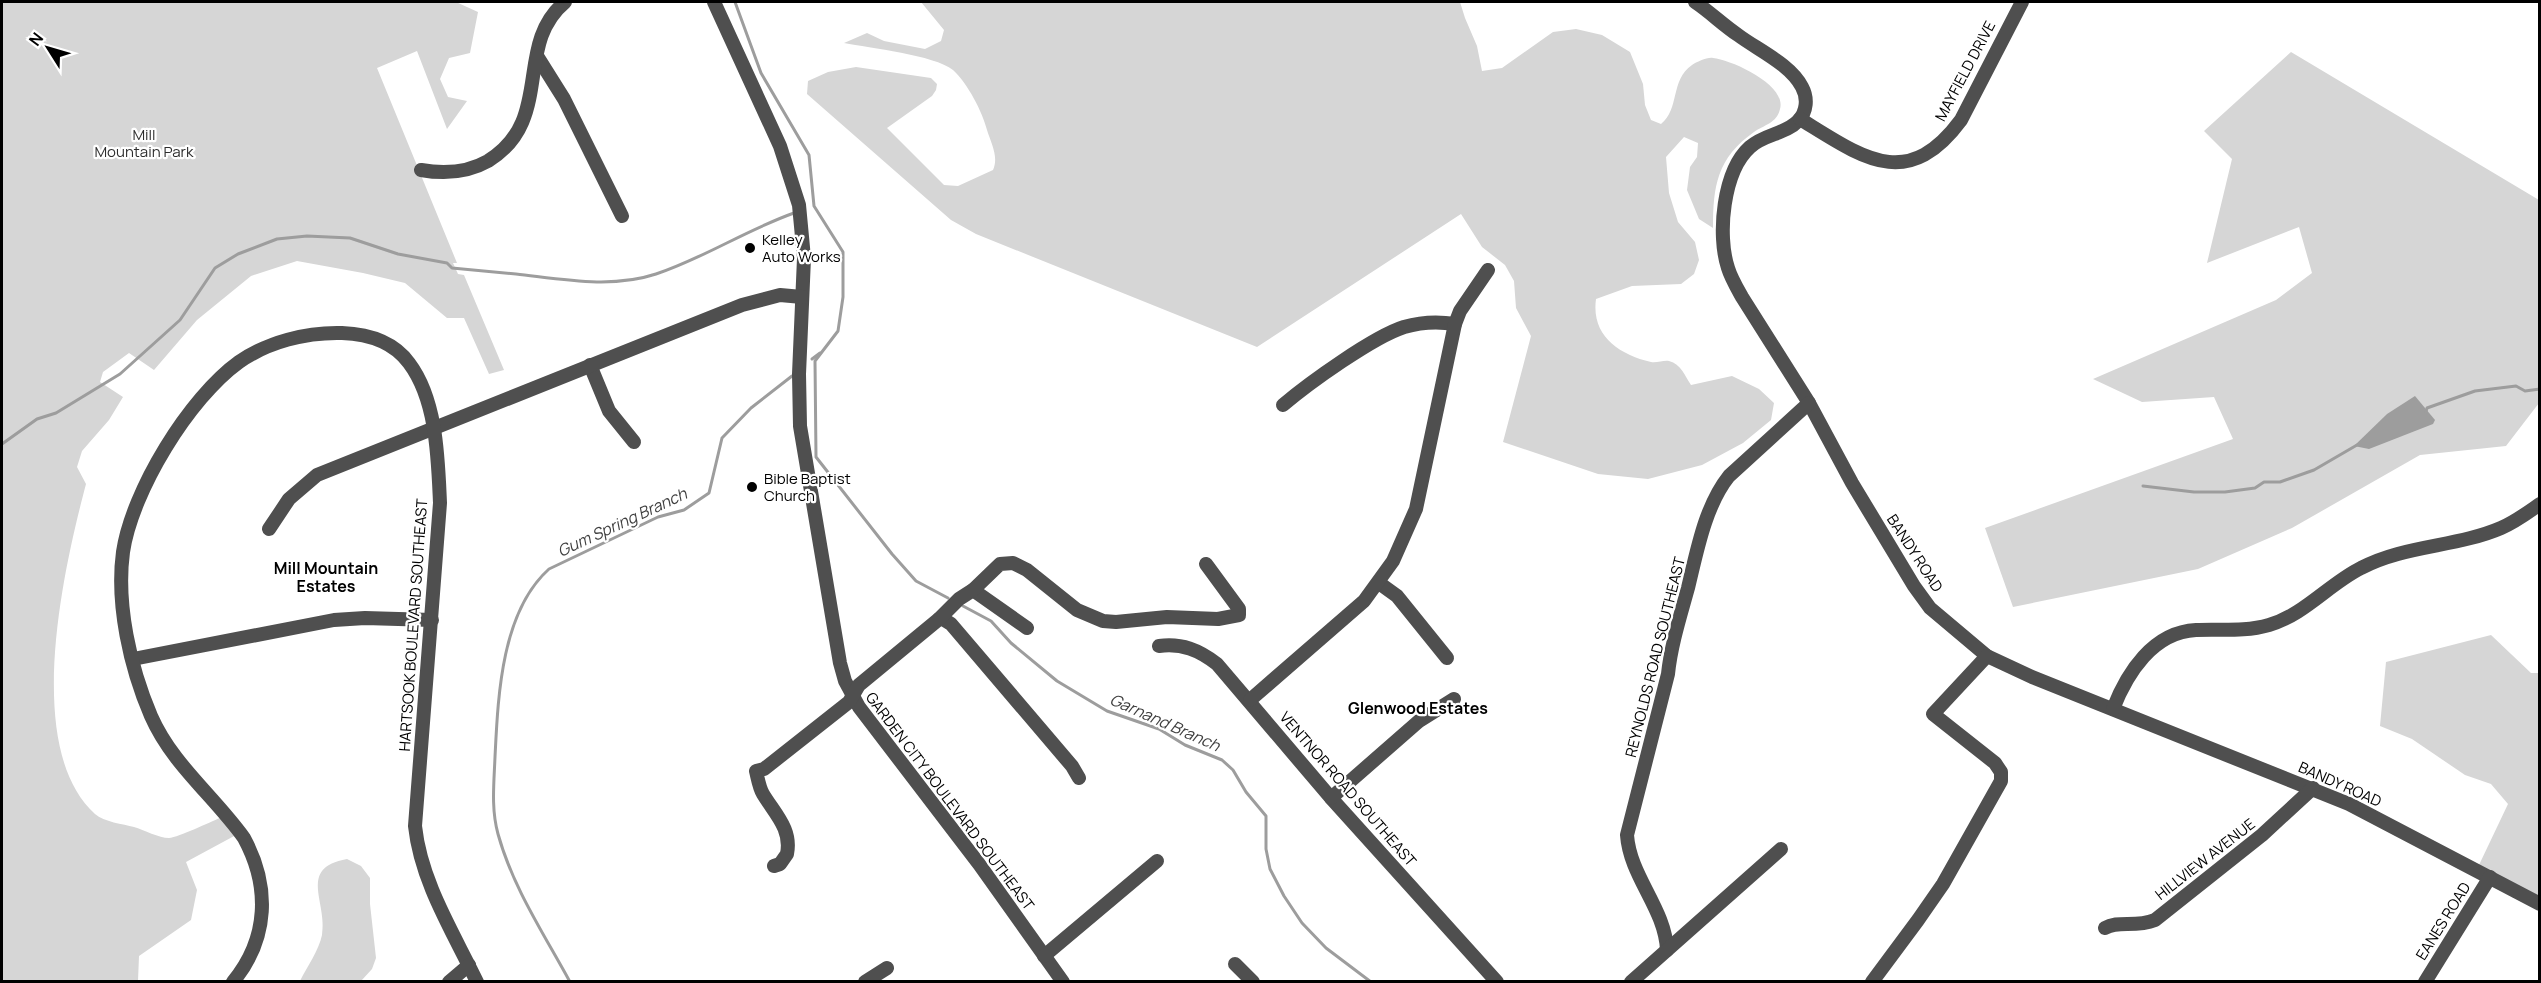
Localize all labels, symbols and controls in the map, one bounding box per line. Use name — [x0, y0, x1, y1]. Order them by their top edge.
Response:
street label: MAYFIELD DRIVE — [1930, 17, 2000, 125]
north arrow — [18, 18, 78, 78]
text: N — [24, 28, 48, 50]
park label: Mill Mountain Park — [95, 124, 194, 162]
place label: Kelley Auto Works — [762, 229, 841, 267]
marker: Kelley Auto Works — [743, 241, 757, 255]
place label: Bible Baptist Church — [764, 468, 851, 506]
marker: Bible Baptist Church — [745, 480, 759, 494]
water label: Gum Spring Branch — [554, 482, 691, 562]
street label: HARTSOOK BOULEVARD SOUTHEAST — [394, 498, 432, 752]
street label: BANDY ROAD — [1882, 510, 1948, 596]
street label: REYNOLDS ROAD SOUTHEAST — [1620, 555, 1690, 759]
district label: Mill Mountain Estates — [274, 557, 378, 597]
street label: GARDEN CITY BOULEVARD SOUTHEAST — [861, 688, 1039, 914]
water label: Garnand Branch — [1106, 688, 1224, 756]
district label: Glenwood Estates — [1348, 697, 1488, 719]
street label: VENTNOR ROAD SOUTHEAST — [1275, 707, 1421, 871]
street label: BANDY ROAD — [2295, 756, 2385, 812]
street label: HILLVIEW AVENUE — [2151, 813, 2259, 905]
street label: EANES ROAD — [2411, 878, 2475, 964]

